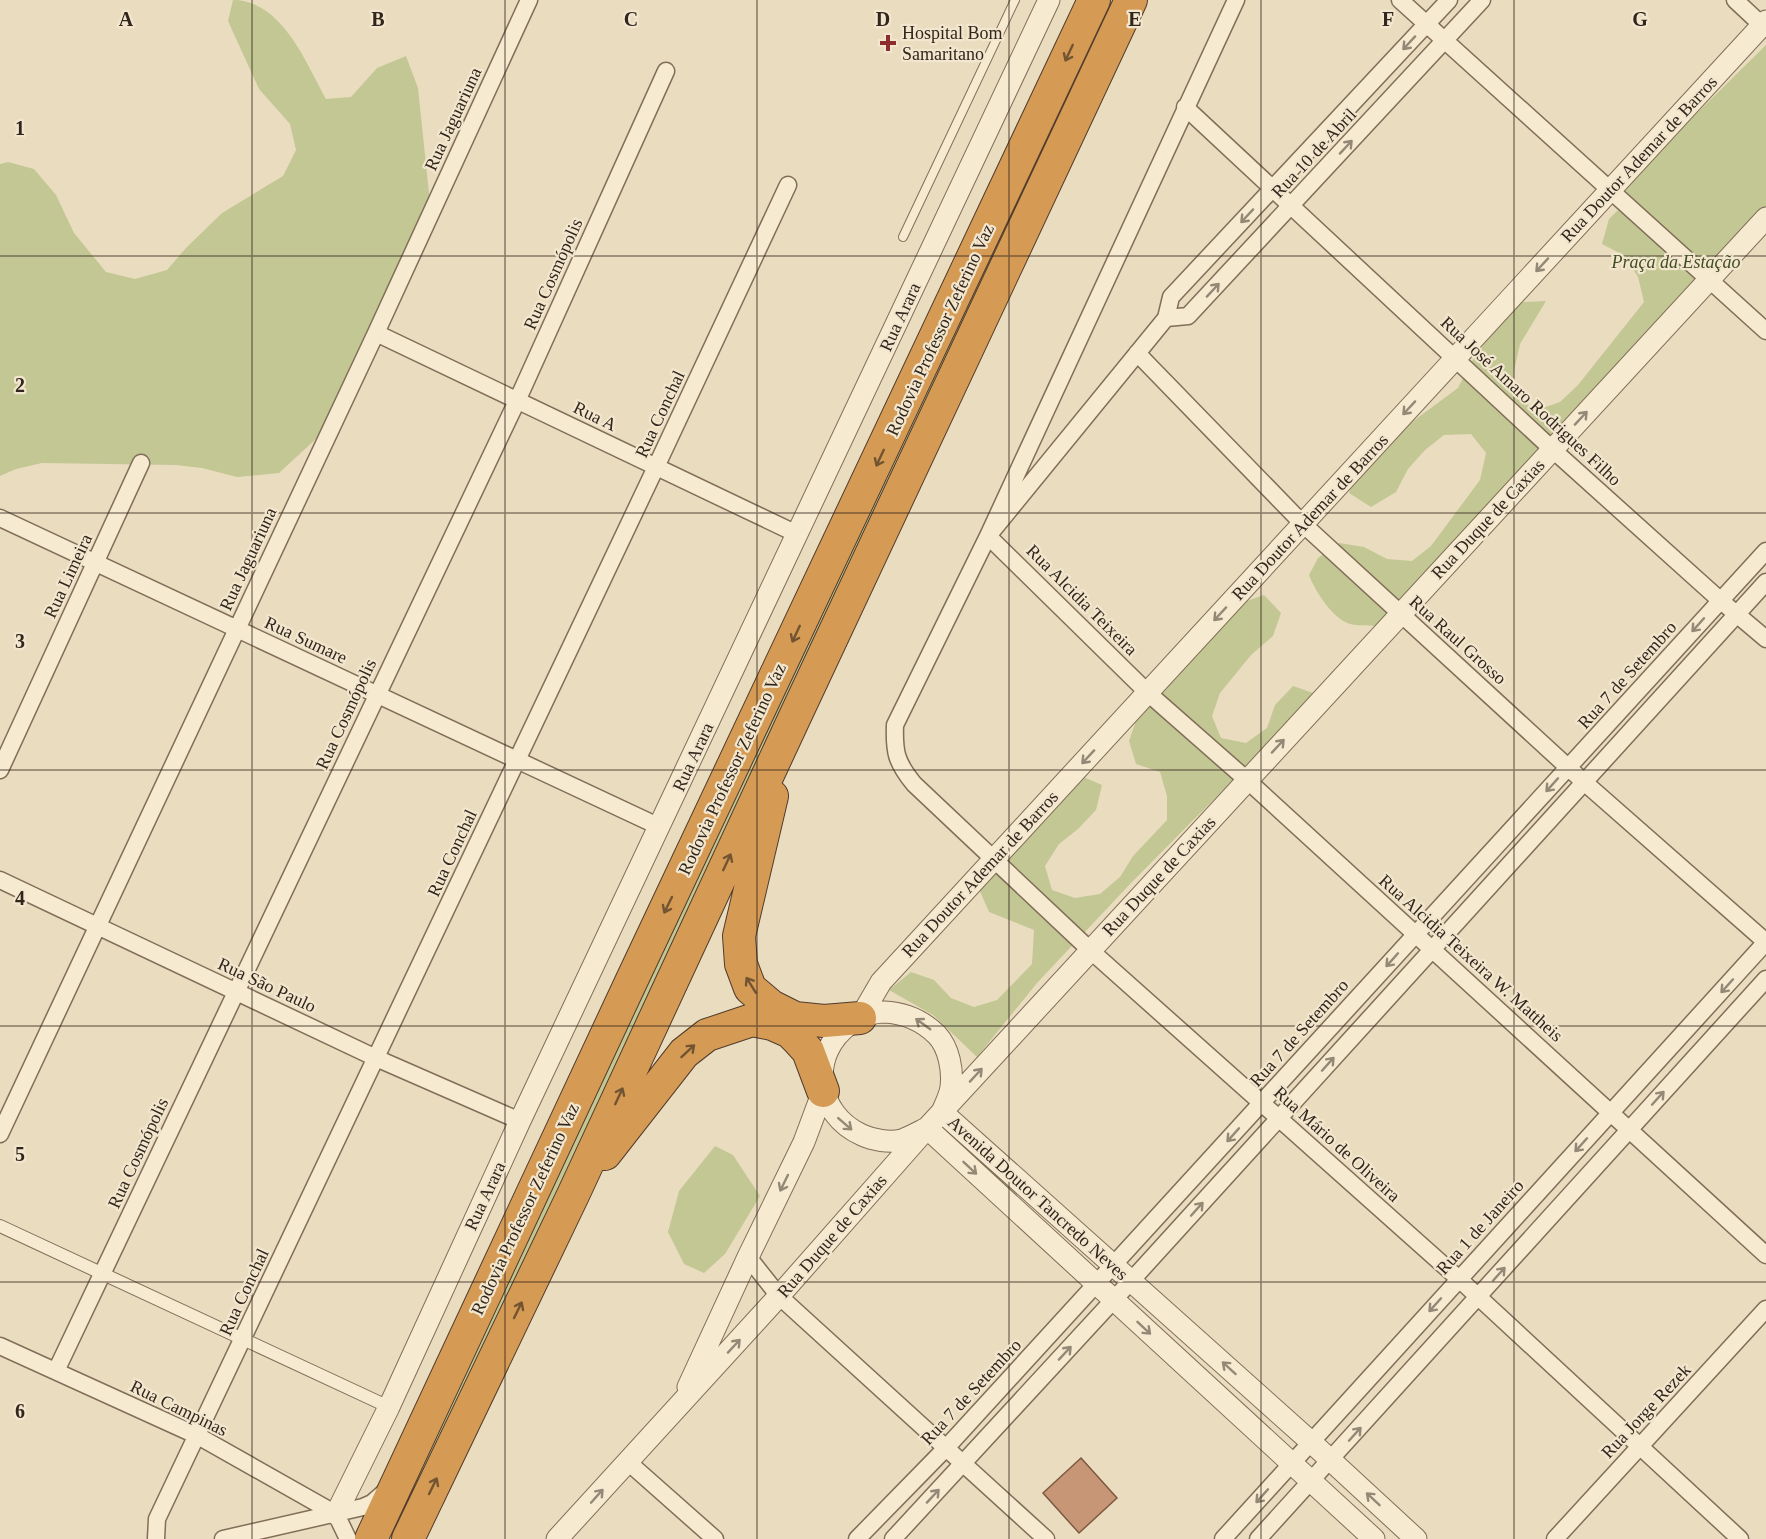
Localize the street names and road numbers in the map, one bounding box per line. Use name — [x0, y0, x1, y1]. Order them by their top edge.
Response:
street label: Rua Jaguariuna — [420, 64, 486, 174]
street label: Rua Doutor Ademar de Barros — [1557, 72, 1721, 246]
street label: Rua 10 de Abril — [1268, 104, 1360, 202]
street label: Rua Cosmópolis — [520, 215, 586, 333]
street label: Rodovia Professor Zeferino Vaz — [882, 221, 998, 439]
street label: Rua Arara — [875, 279, 925, 355]
street label: Rua José Amaro Rodrigues Filho — [1437, 312, 1625, 490]
street label: Rua Conchal — [631, 367, 689, 461]
street label: Rua A — [570, 397, 620, 435]
street label: Rua Doutor Ademar de Barros — [1228, 430, 1392, 604]
street label: Rua Duque de Caxias — [1427, 455, 1549, 583]
street label: Rua Jaguariuna — [215, 504, 281, 614]
street label: Rua Limeira — [40, 531, 96, 621]
street label: Rua Alcidia Teixeira — [1022, 540, 1142, 660]
street label: Rua Raul Grosso — [1406, 591, 1510, 689]
street label: Rua Sumare — [262, 612, 350, 668]
street label: Rua 7 de Setembro — [1574, 617, 1680, 733]
street label: Rua Cosmópolis — [312, 656, 380, 772]
street label: Rodovia Professor Zeferino Vaz — [674, 660, 790, 878]
street label: Rua Arara — [668, 719, 718, 795]
street label: Rua Doutor Ademar de Barros — [898, 787, 1062, 961]
street label: Rua Conchal — [423, 806, 481, 900]
street label: Rua Duque de Caxias — [1098, 812, 1220, 940]
street label: Rua Alcidia Teixeira W. Mattheis — [1375, 870, 1567, 1046]
street label: Rua São Paulo — [215, 954, 319, 1016]
street label: Rua 7 de Setembro — [1246, 975, 1352, 1091]
street label: Rua Mário de Oliveira — [1270, 1082, 1404, 1206]
street label: Rua Cosmópolis — [104, 1095, 172, 1211]
street label: Rodovia Professor Zeferino Vaz — [467, 1100, 583, 1318]
street label: Avenida Doutor Tancredo Neves — [944, 1112, 1132, 1284]
street label: Rua Arara — [460, 1158, 510, 1234]
street label: Rua Duque de Caxias — [773, 1170, 891, 1302]
street label: Rua 1 de Janeiro — [1432, 1176, 1528, 1278]
street label: Rua Conchal — [215, 1245, 273, 1339]
street label: Rua 7 de Setembro — [917, 1335, 1025, 1449]
street label: Rua Jorge Rezek — [1597, 1360, 1695, 1462]
street label: Rua Campinas — [127, 1376, 231, 1440]

